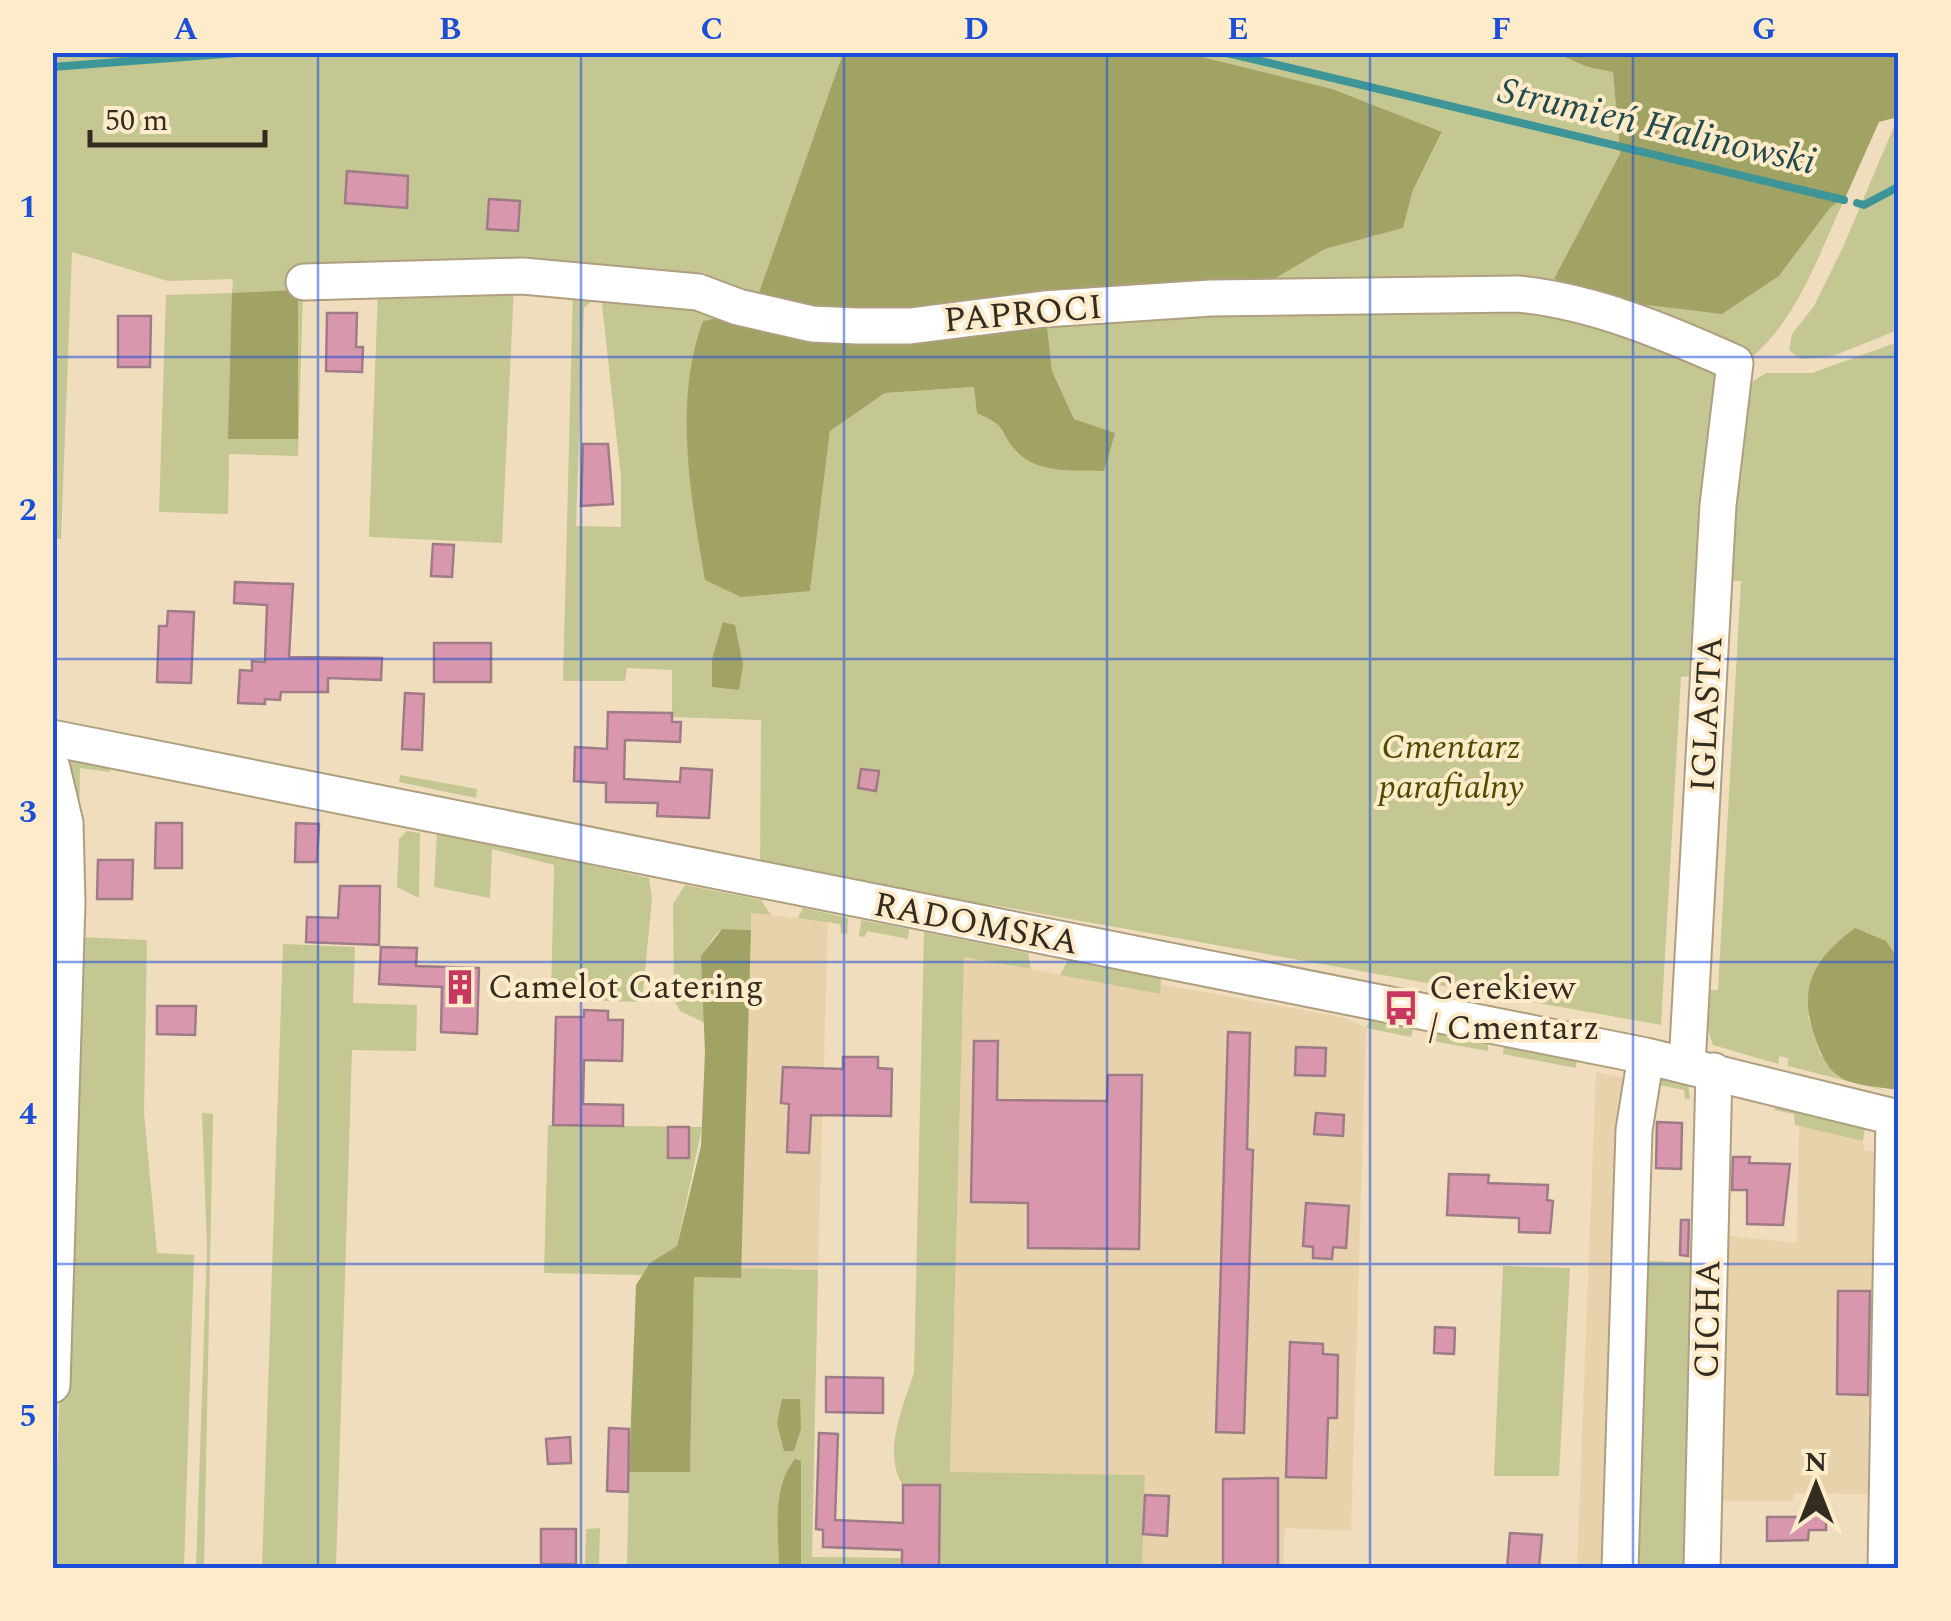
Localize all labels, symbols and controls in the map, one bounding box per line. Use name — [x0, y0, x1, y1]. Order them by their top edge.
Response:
text: A — [174, 5, 199, 54]
text: B — [439, 5, 461, 54]
text: C — [701, 5, 723, 54]
text: D — [963, 5, 989, 54]
text: E — [1227, 5, 1249, 54]
text: F — [1491, 5, 1511, 54]
text: G — [1752, 5, 1776, 54]
water label: Strumień Halinowski — [1492, 62, 1822, 192]
scale bar — [90, 85, 265, 147]
text: 50 m — [105, 98, 168, 144]
text: 1 — [19, 183, 37, 232]
street label: PAPROCI — [942, 281, 1104, 347]
text: 2 — [19, 486, 37, 535]
street label: IGLASTA — [1676, 635, 1738, 793]
park label: Cmentarz parafialny — [1377, 721, 1524, 814]
text: 3 — [19, 788, 37, 837]
street label: RADOMSKA — [869, 878, 1083, 970]
place label: Camelot Catering — [488, 961, 764, 1014]
place label: Cerekiew / Cmentarz — [1429, 962, 1600, 1055]
building icon: Camelot Catering — [441, 968, 479, 1006]
bus stop icon: Cerekiew / Cmentarz — [1382, 989, 1420, 1027]
text: 4 — [19, 1090, 37, 1139]
street label: CICHA — [1680, 1259, 1736, 1379]
text: 5 — [19, 1392, 37, 1441]
north arrow — [1766, 1436, 1866, 1536]
text: N — [1805, 1441, 1827, 1484]

